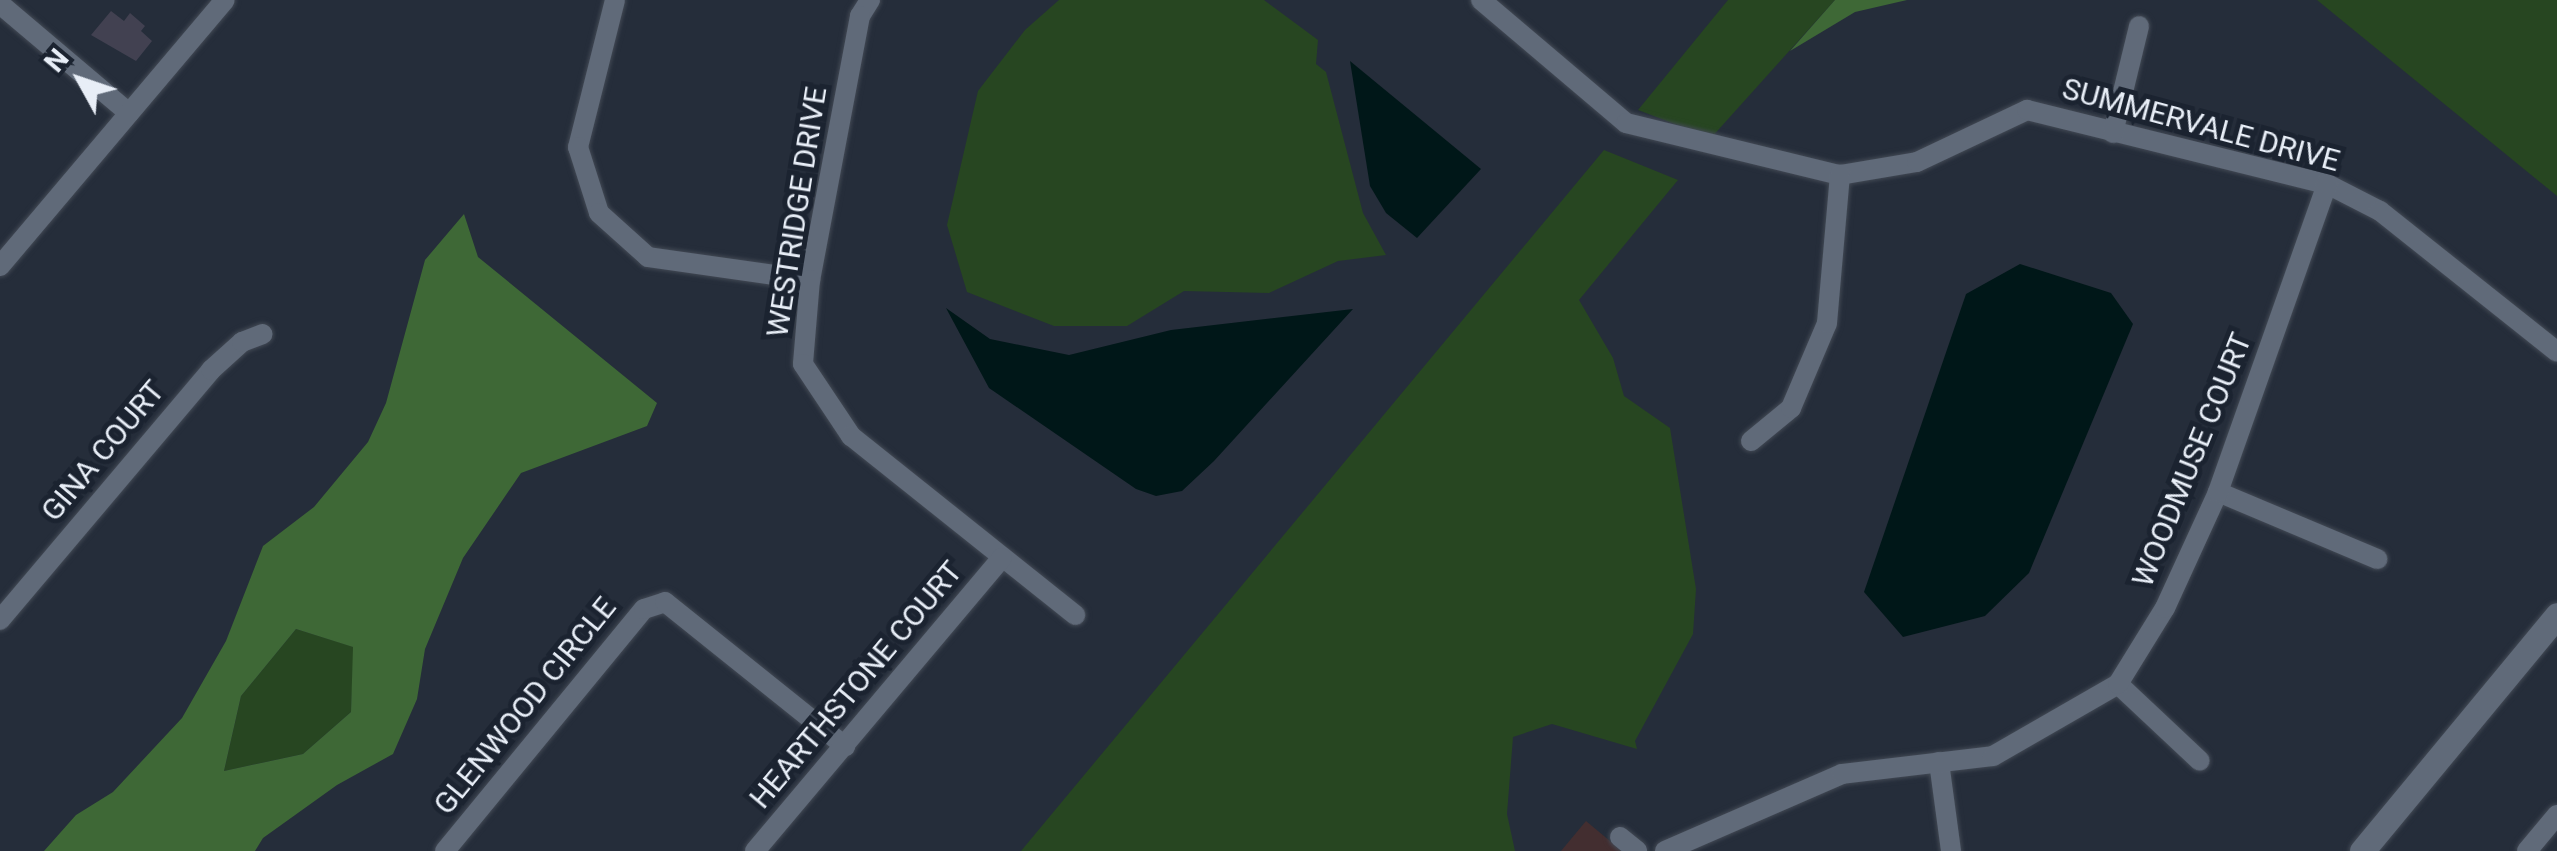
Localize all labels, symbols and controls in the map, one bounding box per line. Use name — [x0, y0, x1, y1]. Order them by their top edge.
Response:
north arrow — [30, 30, 130, 130]
text: N — [38, 42, 76, 79]
street label: SUMMERVALE DRIVE — [2058, 71, 2344, 179]
street label: WESTRIDGE DRIVE — [759, 84, 835, 340]
street label: WOODMUSE COURT — [2125, 328, 2259, 592]
street label: GINA COURT — [34, 374, 172, 528]
street label: HEARTHSTONE COURT — [742, 554, 970, 816]
street label: GLENWOOD CIRCLE — [426, 590, 624, 822]

